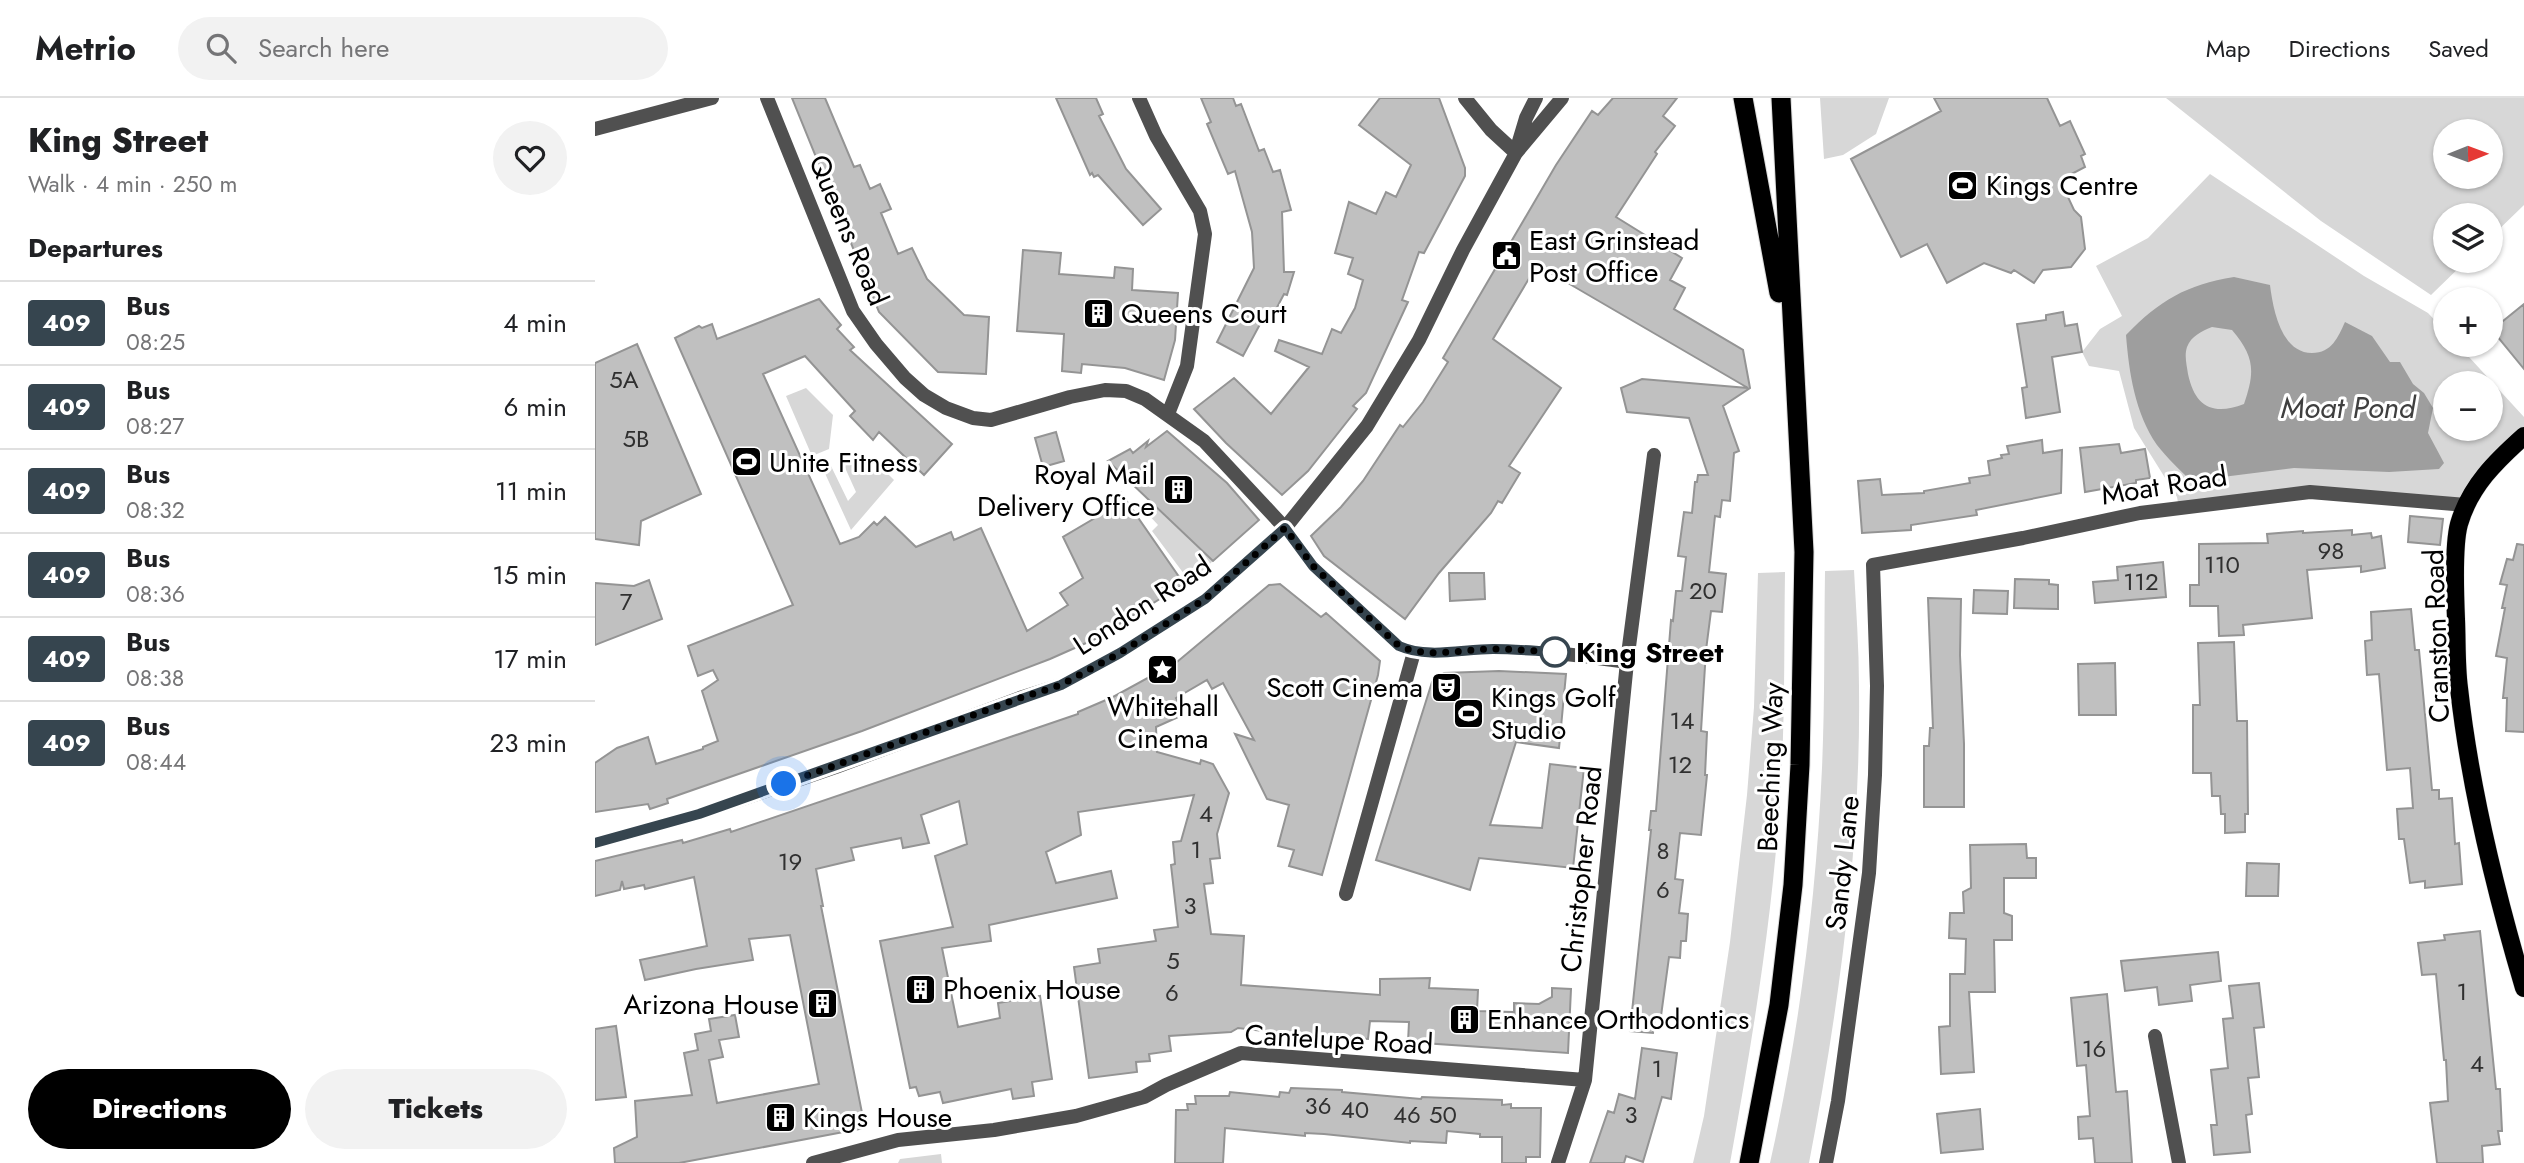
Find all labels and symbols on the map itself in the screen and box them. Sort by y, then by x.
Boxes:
north arrow [2433,119,2503,189]
street label: Queens Road [798,148,899,312]
place label: Kings Centre [1986,165,2138,206]
sports icon: Kings Centre [1946,168,1980,202]
place label: East Grinstead Post Office [1529,220,1699,293]
public building icon: East Grinstead Post Office [1489,239,1523,273]
place label: Queens Court [1121,293,1287,334]
building icon: Queens Court [1081,296,1115,330]
house number: 5A [609,362,639,397]
water label: Moat Pond [2281,386,2417,429]
house number: 5B [623,421,649,456]
place label: Unite Fitness [769,442,918,483]
sports icon: Unite Fitness [729,445,763,479]
place label: Royal Mail Delivery Office [977,454,1155,527]
street label: Moat Road [2098,455,2230,516]
building icon: Royal Mail Delivery Office [1161,473,1195,507]
house number: 98 [2318,533,2344,568]
street label: London Road [1065,545,1219,665]
house number: 110 [2204,547,2240,582]
street label: Cranston Road [2413,548,2460,724]
house number: 112 [2123,564,2159,599]
house number: 20 [1689,573,1717,608]
house number: 7 [620,584,633,619]
place label: King Street [1576,632,1723,673]
marker: King Street [1540,637,1570,667]
place icon: Whitehall Cinema [1146,652,1180,686]
place label: Scott Cinema [1266,667,1423,708]
theatre icon: Scott Cinema [1429,670,1463,704]
place label: Kings Golf Studio [1491,677,1617,750]
street label: Beeching Way [1747,681,1794,852]
place label: Whitehall Cinema [1107,686,1219,759]
sports icon: Kings Golf Studio [1451,696,1485,730]
house number: 14 [1670,703,1694,738]
house number: 12 [1668,747,1692,782]
street label: Christopher Road [1550,764,1613,974]
your location [766,766,801,801]
street label: Sandy Lane [1815,794,1870,933]
house number: 4 [1199,796,1213,831]
house number: 1 [1191,832,1201,867]
house number: 8 [1656,833,1670,868]
house number: 19 [778,844,802,879]
house number: 6 [1656,872,1670,907]
house number: 3 [1183,888,1197,923]
house number: 5 [1166,943,1180,978]
place label: Phoenix House [943,969,1121,1010]
building icon: Phoenix House [903,972,937,1006]
house number: 1 [2457,974,2467,1009]
house number: 6 [1165,975,1179,1010]
place label: Arizona House [624,984,799,1025]
building icon: Arizona House [805,987,839,1021]
place label: Enhance Orthodontics [1487,999,1749,1040]
building icon: Enhance Orthodontics [1447,1002,1481,1036]
street label: Cantelupe Road [1244,1014,1434,1065]
house number: 16 [2082,1031,2106,1066]
house number: 4 [2470,1046,2484,1081]
house number: 1 [1652,1051,1662,1086]
house number: 36 [1305,1088,1331,1123]
house number: 40 [1341,1092,1369,1127]
place label: Kings House [803,1097,952,1138]
house number: 46 [1393,1097,1421,1132]
house number: 50 [1429,1097,1457,1132]
house number: 3 [1624,1097,1638,1132]
building icon: Kings House [763,1100,797,1134]

